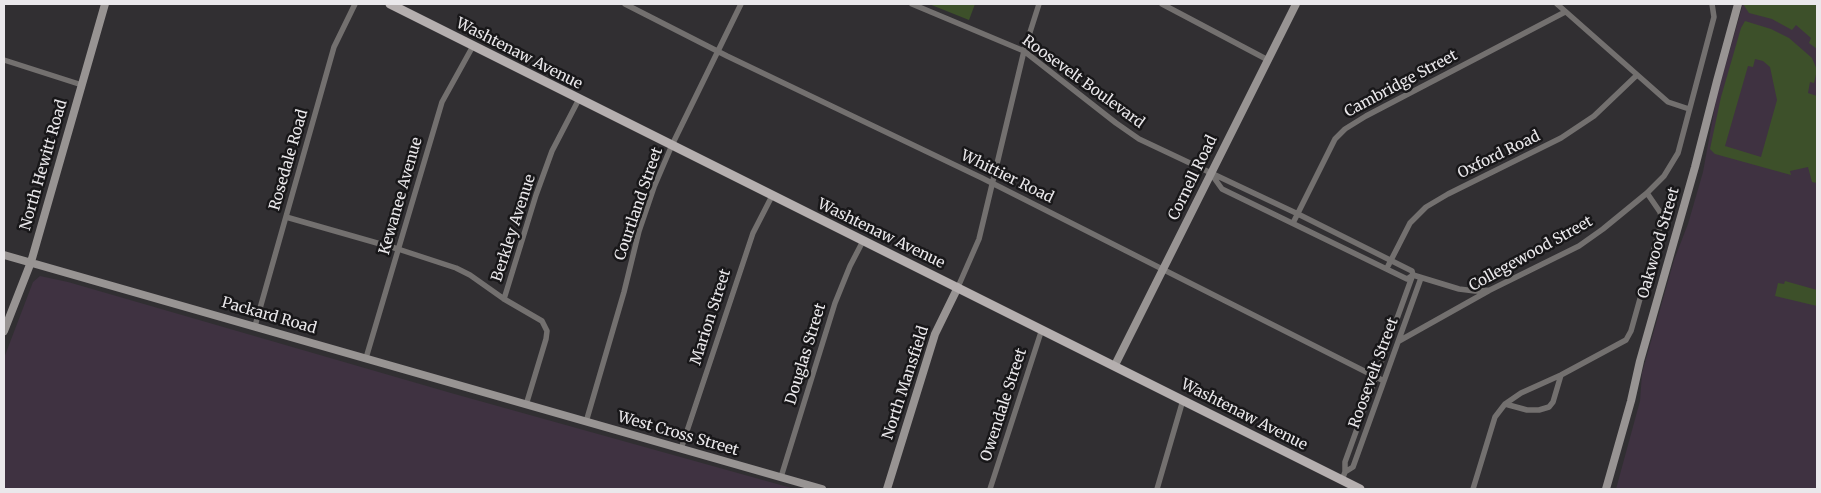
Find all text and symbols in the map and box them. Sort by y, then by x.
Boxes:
street label: Washtenaw Avenue [453,14,585,94]
street label: Roosevelt Boulevard [1018,32,1148,132]
street label: Cambridge Street [1341,47,1461,121]
street label: North Hewitt Road [17,98,71,232]
street label: Rosedale Road [266,107,312,213]
street label: Oxford Road [1455,127,1543,183]
street label: Cornell Road [1165,133,1221,223]
street label: Kewanee Avenue [376,135,426,257]
street label: Courtland Street [611,145,667,263]
street label: Whittier Road [958,147,1056,207]
street label: Berkley Avenue [488,172,540,284]
street label: Oakwood Street [1635,185,1683,301]
street label: Washtenaw Avenue [814,195,948,273]
street label: Collegewood Street [1466,213,1596,295]
street label: Marion Street [687,267,735,367]
street label: Packard Road [220,294,318,338]
street label: Douglas Street [782,301,830,407]
street label: Roosevelt Street [1346,315,1402,431]
street label: North Mansfield [879,324,933,442]
street label: Owendale Street [977,346,1031,464]
street label: Washtenaw Avenue [1178,375,1310,455]
street label: West Cross Street [615,408,741,460]

